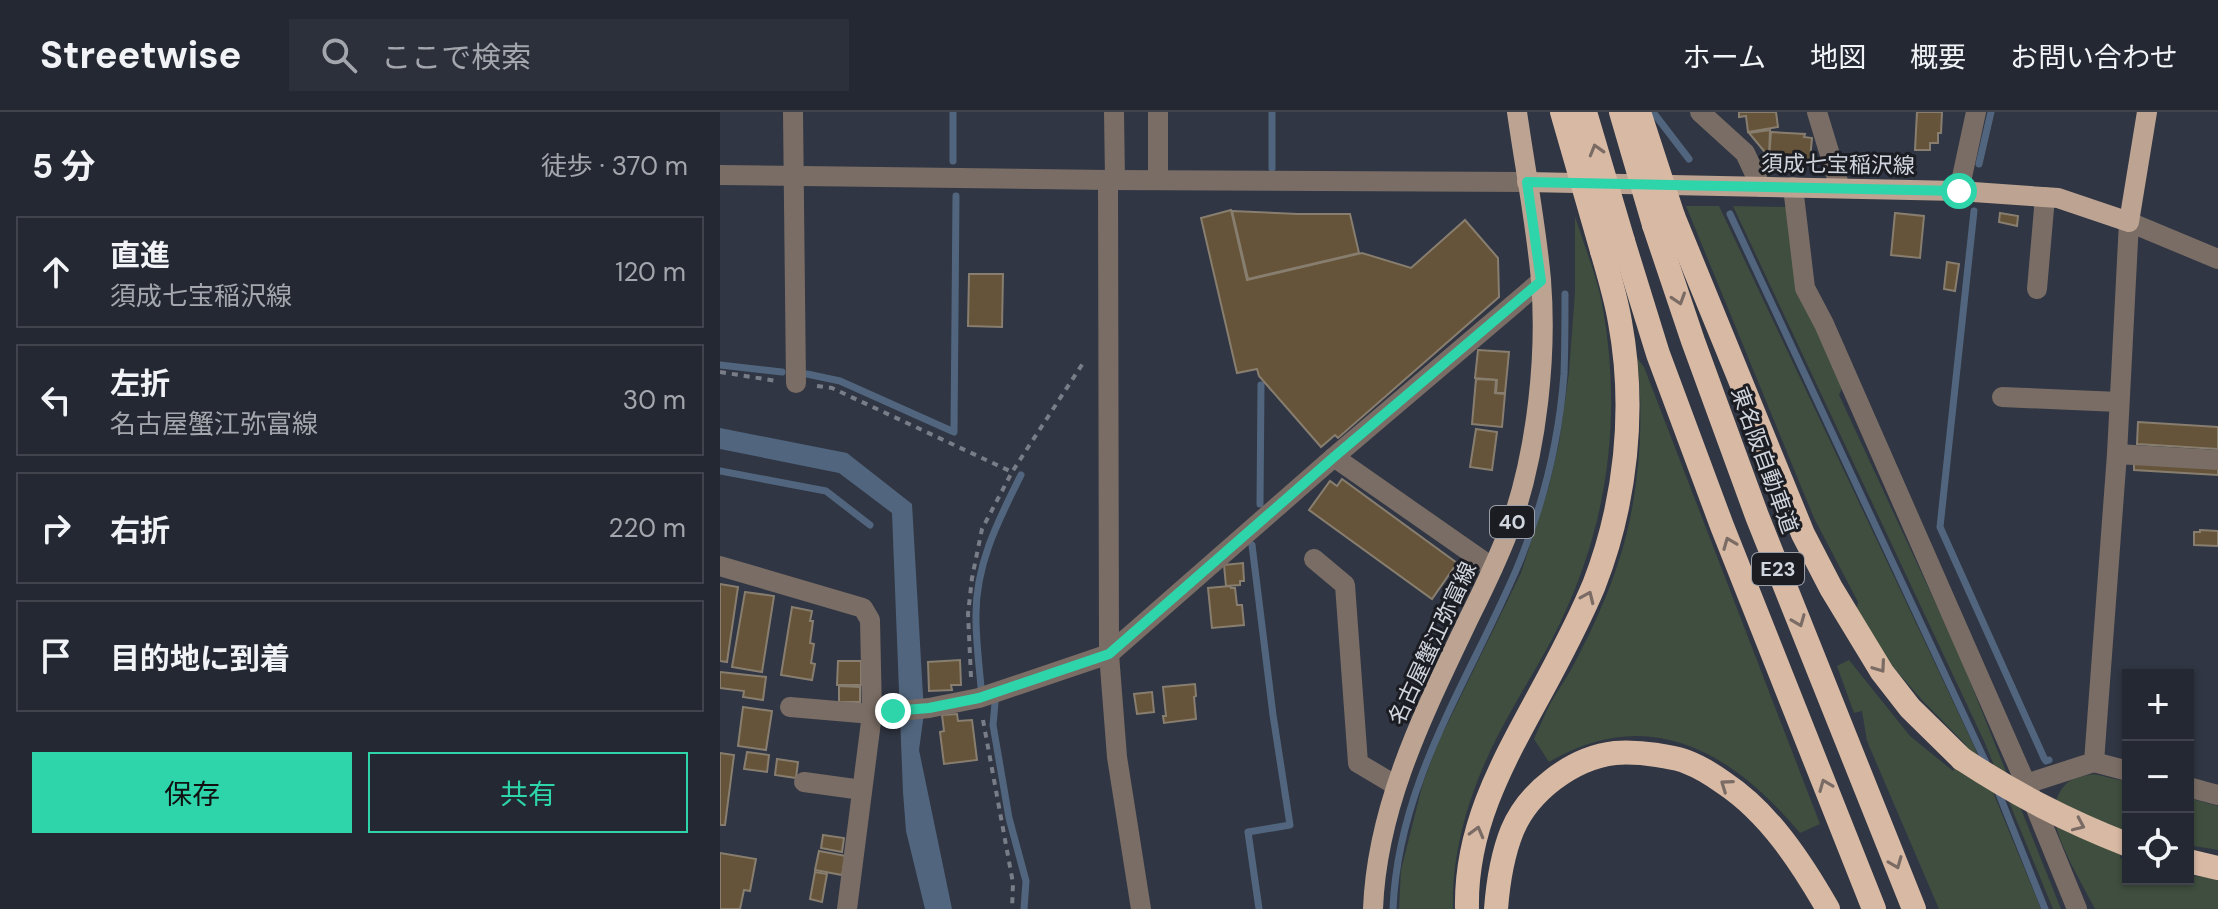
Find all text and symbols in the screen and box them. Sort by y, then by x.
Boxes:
search box [289,19,849,91]
text: Streetwise [40,30,241,80]
icon: search [317,33,361,77]
text: ここで検索 [381,38,531,77]
text: ホーム [1683,39,1766,76]
text: 地図 [1810,39,1866,76]
text: 概要 [1910,39,1966,76]
text: お問い合わせ [2010,39,2178,76]
one-way arrow [1589,143,1605,157]
text: 5 分 [32,144,95,189]
text: 徒歩 · 370 m [541,149,688,183]
street label: 須成七宝稲沢線 [1761,149,1915,180]
route start [1941,173,1977,209]
text: 直進 [110,236,170,275]
icon: ahead [34,250,78,294]
text: 120 m [615,255,686,289]
text: 須成七宝稲沢線 [110,279,292,313]
one-way arrow [1670,292,1686,305]
text: 左折 [110,364,170,403]
icon: left [34,378,78,422]
text: 30 m [623,383,686,417]
street label: 東名阪自動車道 [1725,383,1804,537]
text: 名古屋蟹江弥富線 [110,407,318,441]
icon: right [34,506,78,550]
road number: 40 [1490,506,1534,538]
text: 右折 [110,511,170,550]
text: 220 m [608,511,686,545]
one-way arrow [1722,537,1738,551]
road number: E23 [1752,553,1804,585]
street label: 名古屋蟹江弥富線 [1382,557,1483,729]
one-way arrow [1578,591,1594,606]
one-way arrow [1789,613,1806,627]
icon: arrive [34,634,78,678]
text: 目的地に到着 [110,639,290,678]
one-way arrow [1870,659,1885,673]
map controls [2122,669,2194,885]
button: + [2122,669,2194,741]
route end [875,693,911,729]
button: − [2122,741,2194,813]
button: 保存 [32,752,352,833]
button: 共有 [368,752,688,833]
one-way arrow [1818,779,1835,793]
one-way arrow [1721,780,1735,795]
button: locate [2122,813,2194,885]
one-way arrow [2071,815,2085,831]
one-way arrow [1468,825,1485,839]
one-way arrow [1886,855,1903,869]

